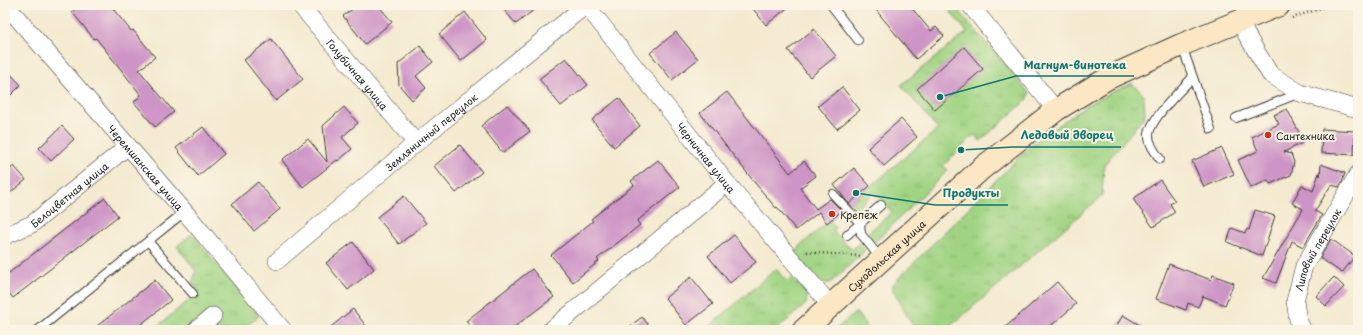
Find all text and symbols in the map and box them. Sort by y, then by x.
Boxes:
street label: Голубичная улица [324,35,393,113]
callout: Магнум-винотека [1016,53,1134,76]
text: Магнум-винотека [1024,56,1127,73]
street label: Земляничный переулок [381,89,480,174]
street label: Черничная улица [674,118,740,196]
street label: Черемшанская улица [105,121,188,214]
callout: Ледовый дворец [1013,124,1121,147]
text: Ледовый дворец [1021,126,1114,143]
place label: Сантехника [1276,128,1335,143]
marker: Сантехника [1263,130,1273,140]
street label: Белоцветная улица [27,157,112,230]
callout: Продукты [935,182,1008,205]
text: Продукты [943,184,1000,201]
street label: Липовый переулок [1290,205,1344,292]
place label: Крепёж [840,207,878,222]
marker: Крепёж [827,209,837,219]
street label: Суходольская улица [844,215,929,295]

